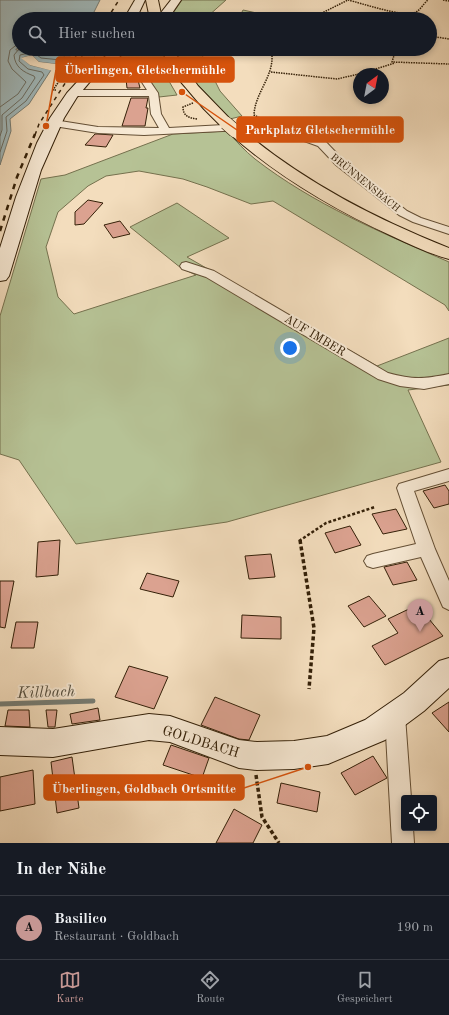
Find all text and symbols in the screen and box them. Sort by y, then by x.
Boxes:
search box [12,12,437,56]
icon: search [26,23,48,45]
text: Hier suchen [58,27,135,42]
callout: Überlingen, Gletschermühle [56,57,234,82]
text: Überlingen, Gletschermühle [64,62,226,77]
north arrow [353,68,389,104]
callout: Parkplatz Gletschermühle [237,117,403,142]
text: Parkplatz Gletschermühle [245,124,395,137]
street label: BRÜNNENSBACH [329,150,403,214]
street label: AUF IMBER [282,313,347,359]
your location [280,338,300,358]
pin: A [407,599,433,632]
water label: Killbach [16,684,75,702]
street label: GOLDBACH [161,724,241,760]
callout: Überlingen, Goldbach Ortsmitte [44,775,244,800]
text: Überlingen, Goldbach Ortsmitte [52,781,236,796]
map controls [401,795,437,831]
button: locate [401,795,437,831]
text: In der Nähe [16,861,106,878]
text: Basilico [54,912,107,927]
text: A [24,921,34,934]
text: 190 m [396,921,433,934]
text: Restaurant · Goldbach [54,930,179,943]
tab: Karte [56,969,84,1007]
tab: Route [196,969,224,1007]
tab: Gespeichert [337,969,393,1007]

